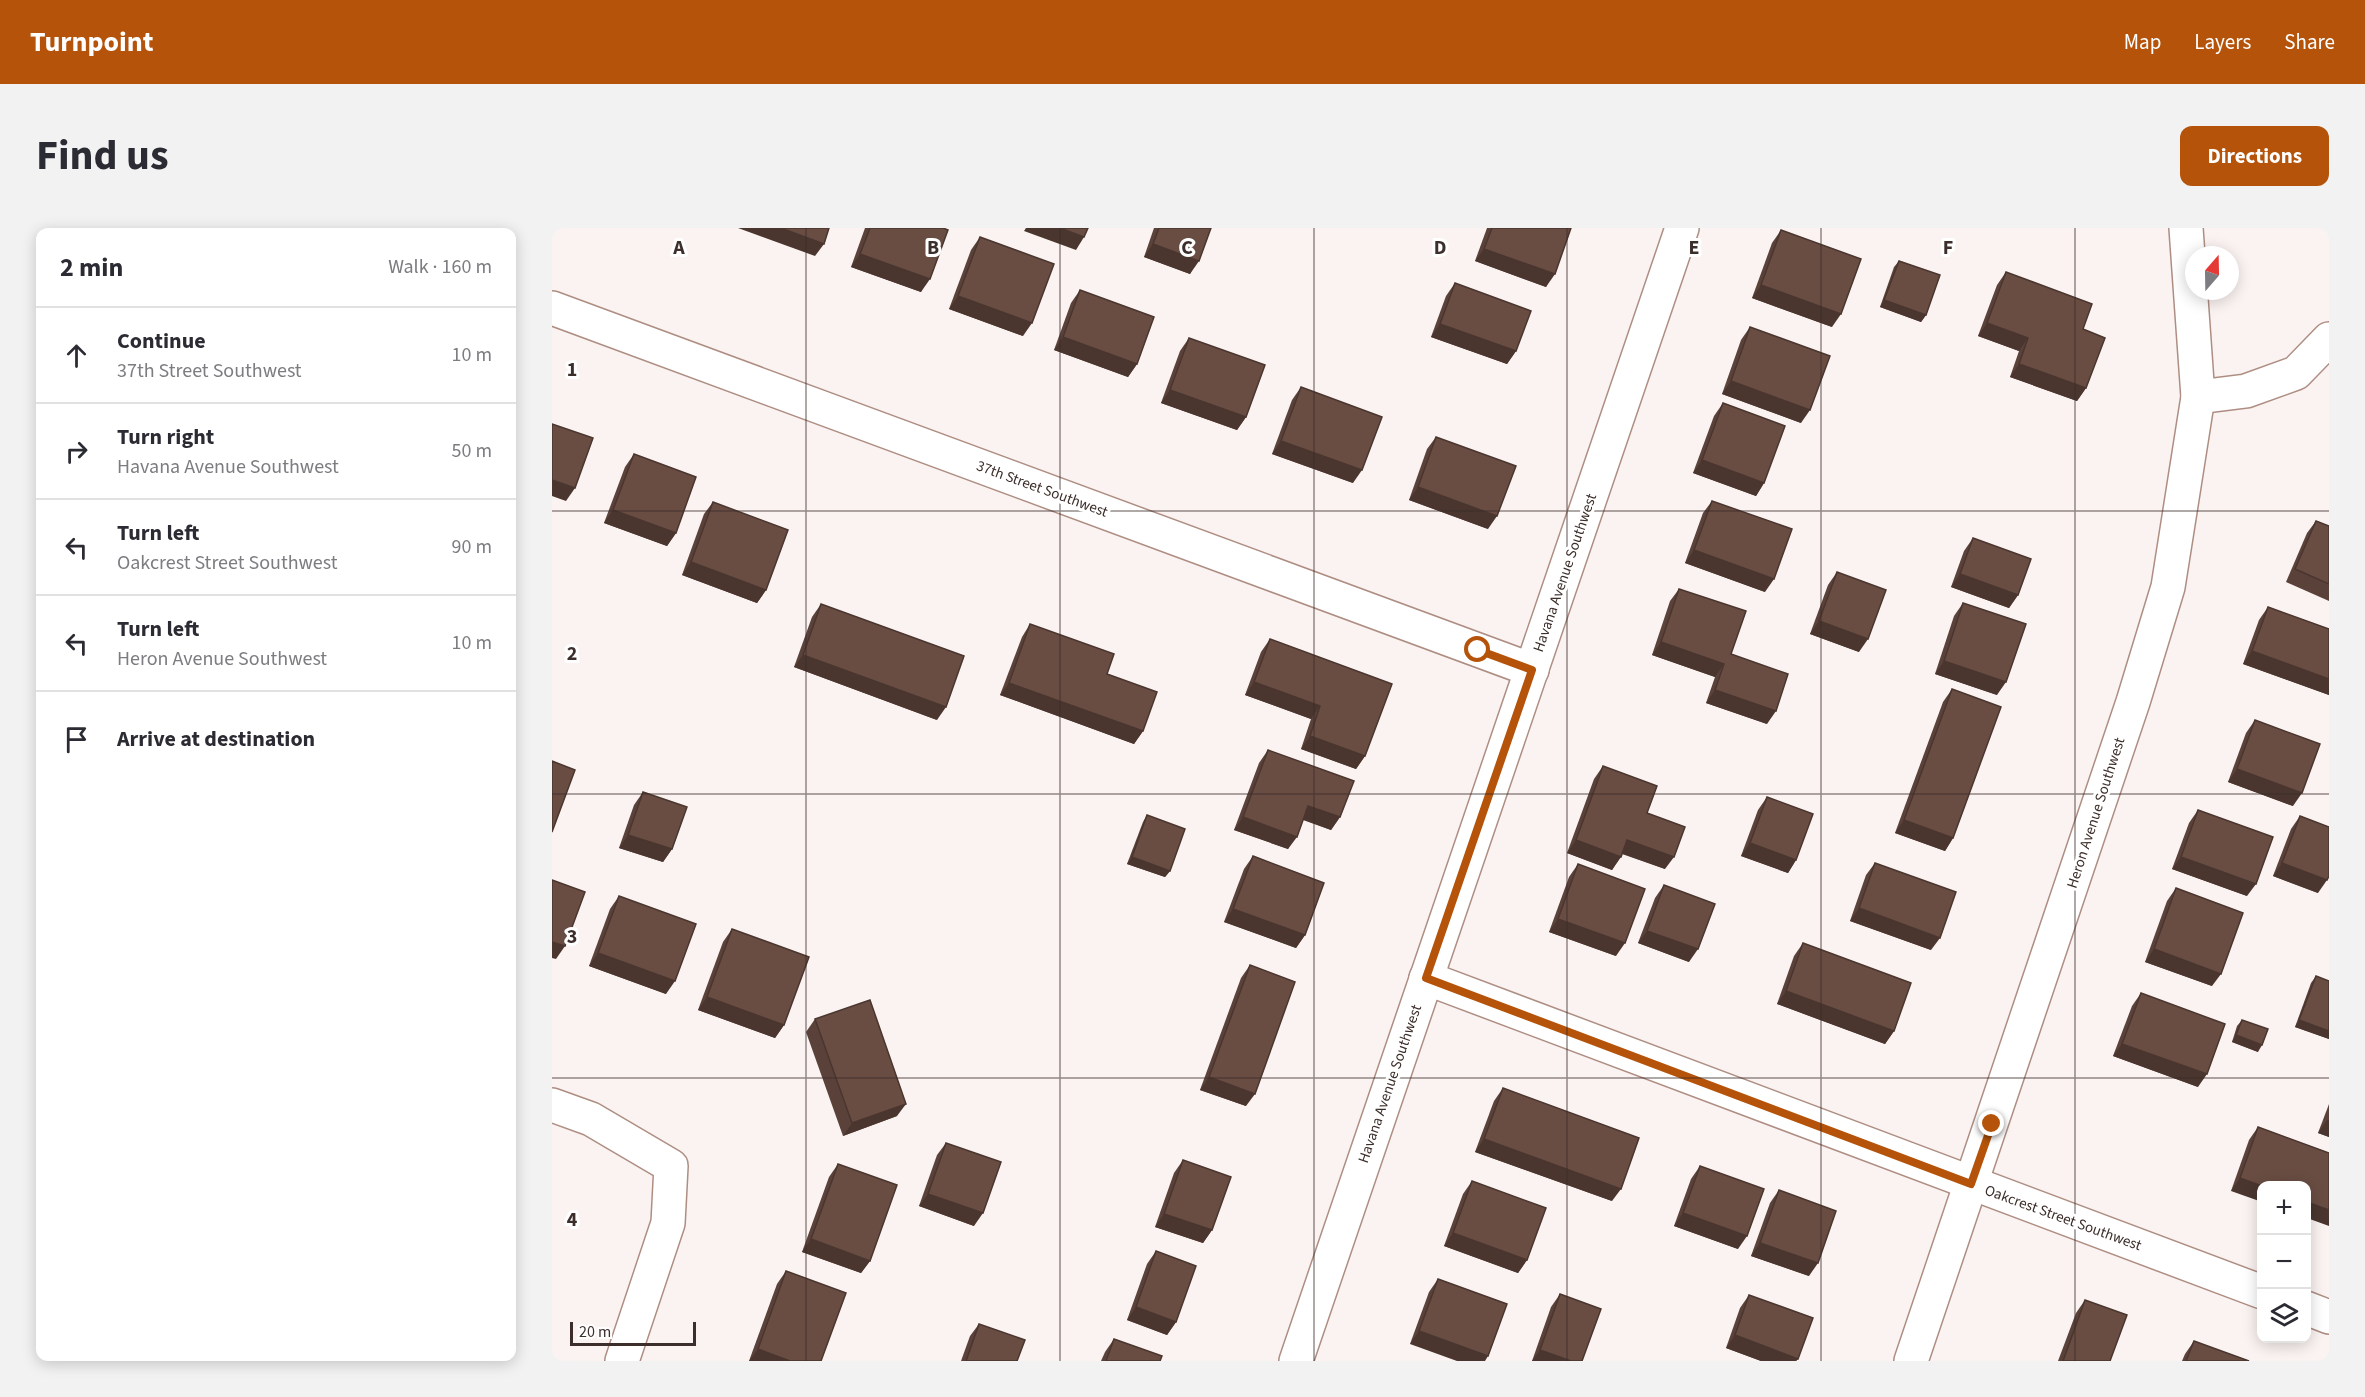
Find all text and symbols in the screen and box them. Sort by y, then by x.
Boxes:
text: Turnpoint [30,22,154,62]
text: Map [2124,27,2161,57]
text: Layers [2194,27,2251,57]
text: Share [2284,27,2335,57]
text: Find us [36,126,169,186]
button: Directions [2180,126,2329,186]
text: A [672,234,685,262]
text: B [927,234,939,262]
text: C [1181,234,1193,262]
text: D [1434,234,1446,262]
text: E [1689,234,1699,262]
text: F [1943,234,1953,262]
north arrow [2185,246,2239,300]
text: 2 min [60,249,123,286]
text: Walk · 160 m [388,253,492,281]
text: Continue [117,325,206,357]
icon: ahead [60,339,93,372]
text: 10 m [452,341,492,369]
text: 1 [567,356,577,384]
text: 37th Street Southwest [117,357,302,385]
text: Turn right [117,421,214,453]
icon: right [60,435,93,468]
text: 50 m [452,437,492,465]
text: Havana Avenue Southwest [117,453,339,481]
street label: 37th Street Southwest [973,455,1111,523]
street label: Havana Avenue Southwest [1528,491,1602,655]
text: Turn left [117,517,199,549]
icon: left [60,531,93,564]
text: 90 m [452,533,492,561]
text: Oakcrest Street Southwest [117,549,338,577]
text: Turn left [117,613,199,645]
icon: left [60,627,93,660]
text: 10 m [452,629,492,657]
route start [1464,636,1490,662]
text: 2 [567,640,577,668]
text: Heron Avenue Southwest [117,645,327,673]
icon: arrive [60,723,93,756]
text: Arrive at destination [117,723,315,755]
street label: Heron Avenue Southwest [2062,735,2130,891]
text: 3 [567,923,577,951]
street label: Havana Avenue Southwest [1353,1002,1427,1166]
route end [1978,1110,2004,1136]
street label: Oakcrest Street Southwest [1982,1180,2144,1256]
map controls [2257,1181,2311,1343]
button: + [2257,1181,2311,1235]
text: 4 [567,1206,578,1234]
button: − [2257,1235,2311,1289]
button: layers [2257,1289,2311,1343]
scale bar [570,1319,696,1346]
text: 20 m [579,1321,611,1343]

